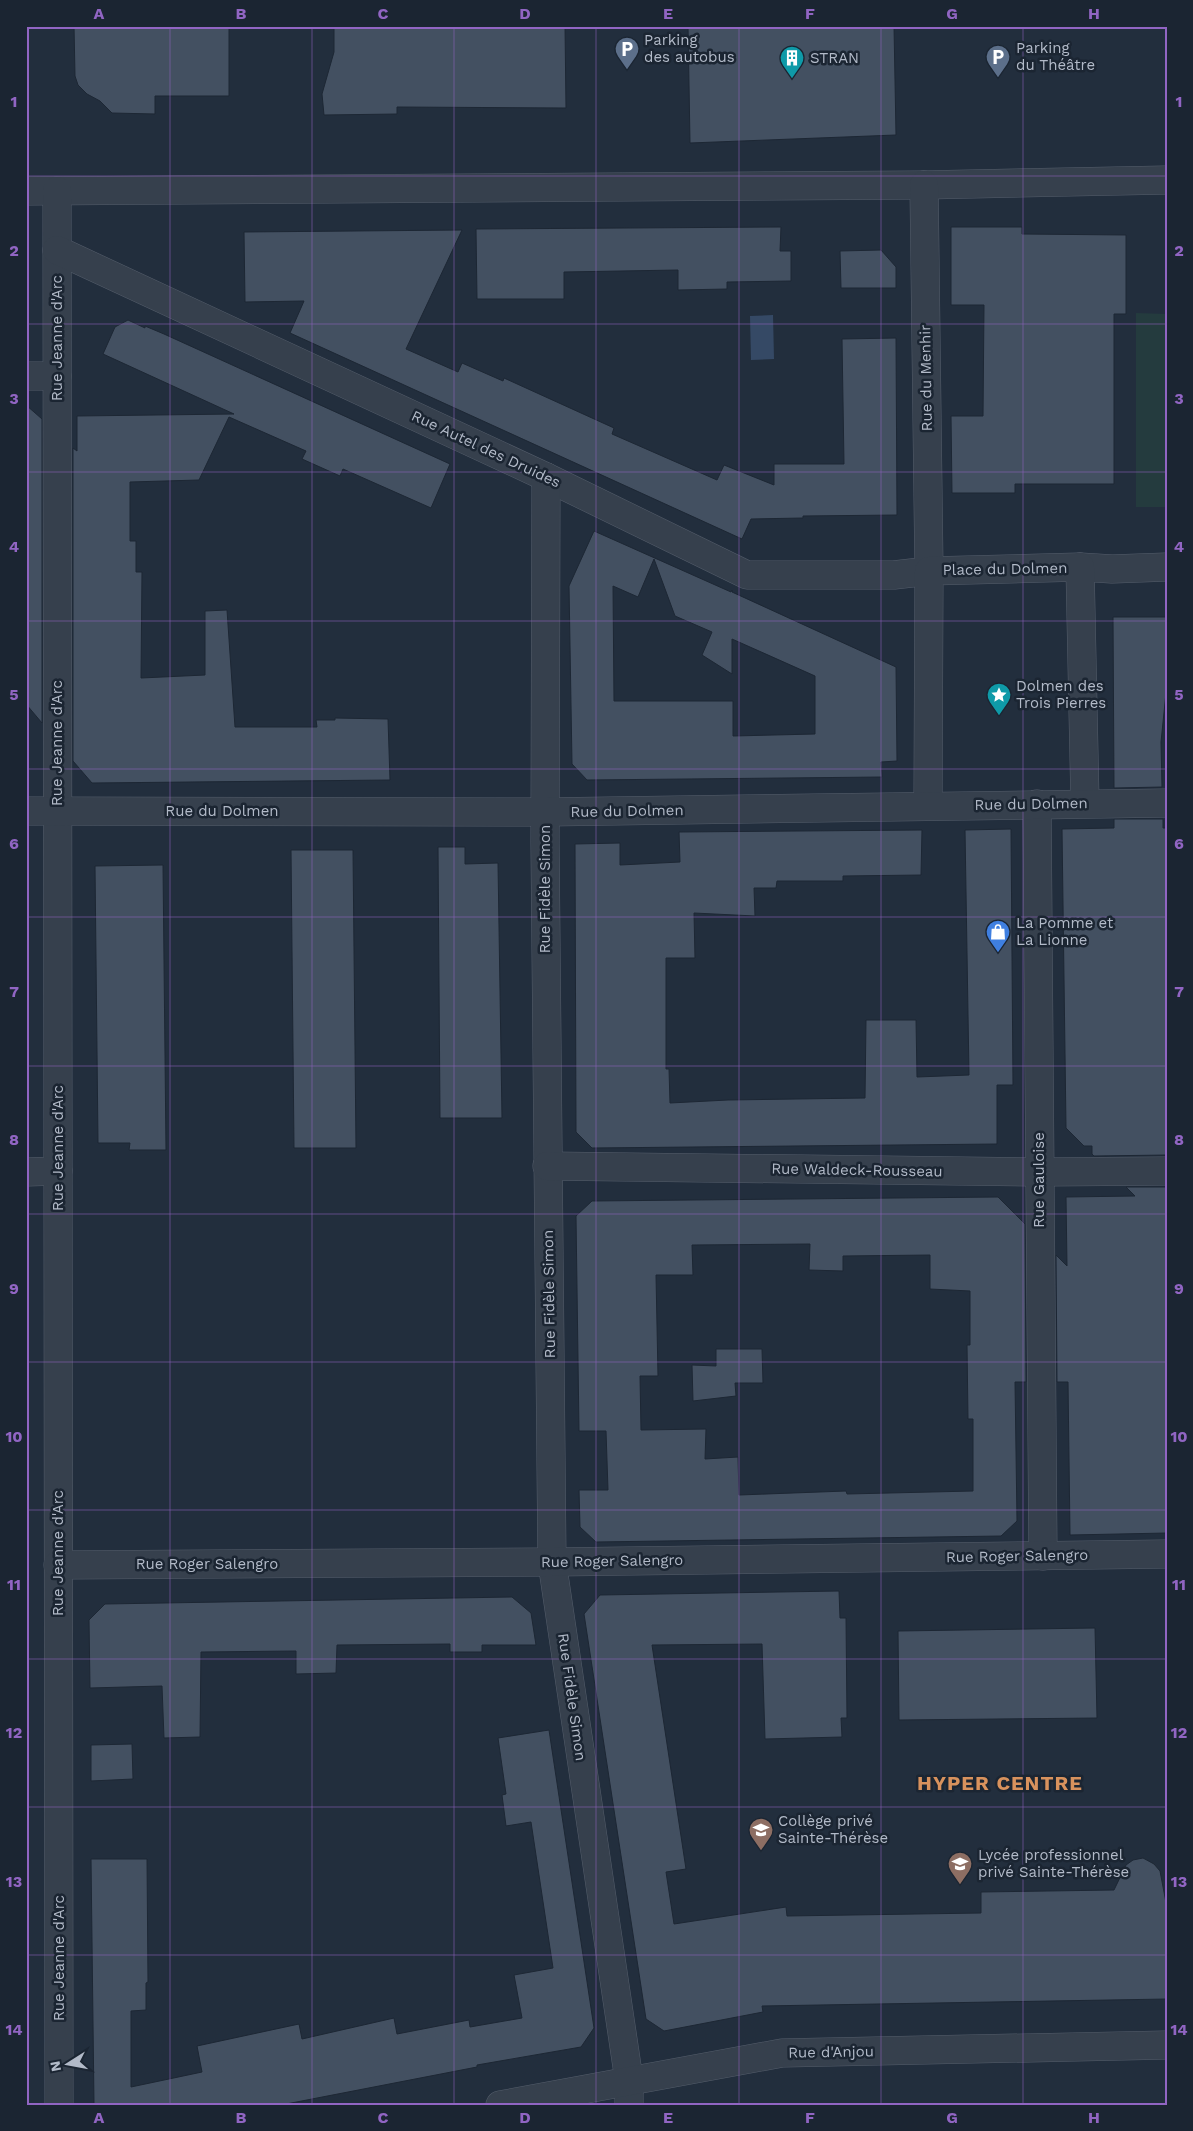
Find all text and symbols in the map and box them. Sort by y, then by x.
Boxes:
text: A [94,4,105,23]
text: B [236,4,247,23]
text: C [378,4,389,23]
text: D [519,4,531,23]
text: E [663,4,673,23]
text: F [805,4,815,23]
text: G [946,4,958,23]
text: H [1088,4,1100,23]
place label: Parking des autobus [644,31,735,66]
parking icon: Parking des autobus [614,36,640,70]
place label: Parking du Théâtre [1016,39,1095,74]
parking icon: Parking du Théâtre [985,44,1011,78]
building icon: STRAN [779,45,805,79]
place label: STRAN [810,49,859,67]
text: 1 [11,92,17,111]
text: 1 [1176,92,1182,111]
text: 2 [9,241,19,260]
text: 2 [1174,241,1184,260]
street label: Rue Jeanne d'Arc [48,275,66,401]
street label: Rue du Menhir [916,325,936,431]
text: 3 [9,389,19,408]
text: 3 [1174,389,1184,408]
street label: Rue Autel des Druides [409,406,564,492]
text: 4 [9,537,19,556]
text: 4 [1174,537,1184,556]
street label: Place du Dolmen [942,559,1068,579]
place label: Dolmen des Trois Pierres [1016,677,1106,712]
street label: Rue Jeanne d'Arc [48,680,66,806]
place icon: Dolmen des Trois Pierres [986,682,1012,716]
text: 5 [9,685,19,704]
text: 5 [1174,685,1184,704]
street label: Rue du Dolmen [974,794,1088,814]
street label: Rue du Dolmen [570,801,684,821]
street label: Rue du Dolmen [165,802,279,820]
street label: Rue Fidèle Simon [536,825,554,953]
text: 6 [9,834,19,853]
text: 6 [1174,834,1184,853]
place label: La Pomme et La Lionne [1016,914,1114,949]
shop icon: La Pomme et La Lionne [985,919,1011,953]
text: 7 [9,982,19,1001]
text: 7 [1174,982,1184,1001]
street label: Rue Jeanne d'Arc [49,1085,67,1211]
text: 8 [9,1130,19,1149]
text: 8 [1174,1130,1184,1149]
street label: Rue Gauloise [1030,1132,1048,1228]
street label: Rue Waldeck-Rousseau [771,1160,943,1180]
street label: Rue Fidèle Simon [539,1230,559,1358]
text: 9 [9,1279,19,1298]
text: 9 [1174,1279,1184,1298]
text: 10 [5,1427,23,1446]
text: 10 [1170,1427,1188,1446]
street label: Rue Jeanne d'Arc [49,1490,67,1616]
street label: Rue Roger Salengro [946,1546,1088,1566]
street label: Rue Roger Salengro [541,1551,683,1571]
street label: Rue Roger Salengro [136,1555,278,1573]
text: 11 [7,1575,21,1594]
text: 11 [1172,1575,1186,1594]
street label: Rue Fidèle Simon [554,1632,590,1762]
text: 12 [6,1723,22,1742]
text: 12 [1171,1723,1187,1742]
district label: HYPER CENTRE [917,1771,1083,1795]
place label: Collège privé Sainte-Thérèse [778,1812,888,1847]
school or university icon: Collège privé Sainte-Thérèse [748,1817,774,1851]
place label: Lycée professionnel privé Sainte-Thérèse [978,1846,1129,1881]
school or university icon: Lycée professionnel privé Sainte-Thérèse [947,1851,973,1885]
text: 13 [6,1872,22,1891]
text: 13 [1171,1872,1187,1891]
street label: Rue Jeanne d'Arc [50,1895,68,2021]
text: 14 [5,2020,23,2039]
text: 14 [1170,2020,1188,2039]
north arrow [42,2038,92,2088]
street label: Rue d'Anjou [788,2042,874,2062]
text: N [46,2060,64,2073]
text: A [94,2108,105,2127]
text: B [236,2108,247,2127]
text: C [378,2108,389,2127]
text: D [519,2108,531,2127]
text: E [663,2108,673,2127]
text: F [805,2108,815,2127]
text: G [946,2108,958,2127]
text: H [1088,2108,1100,2127]

